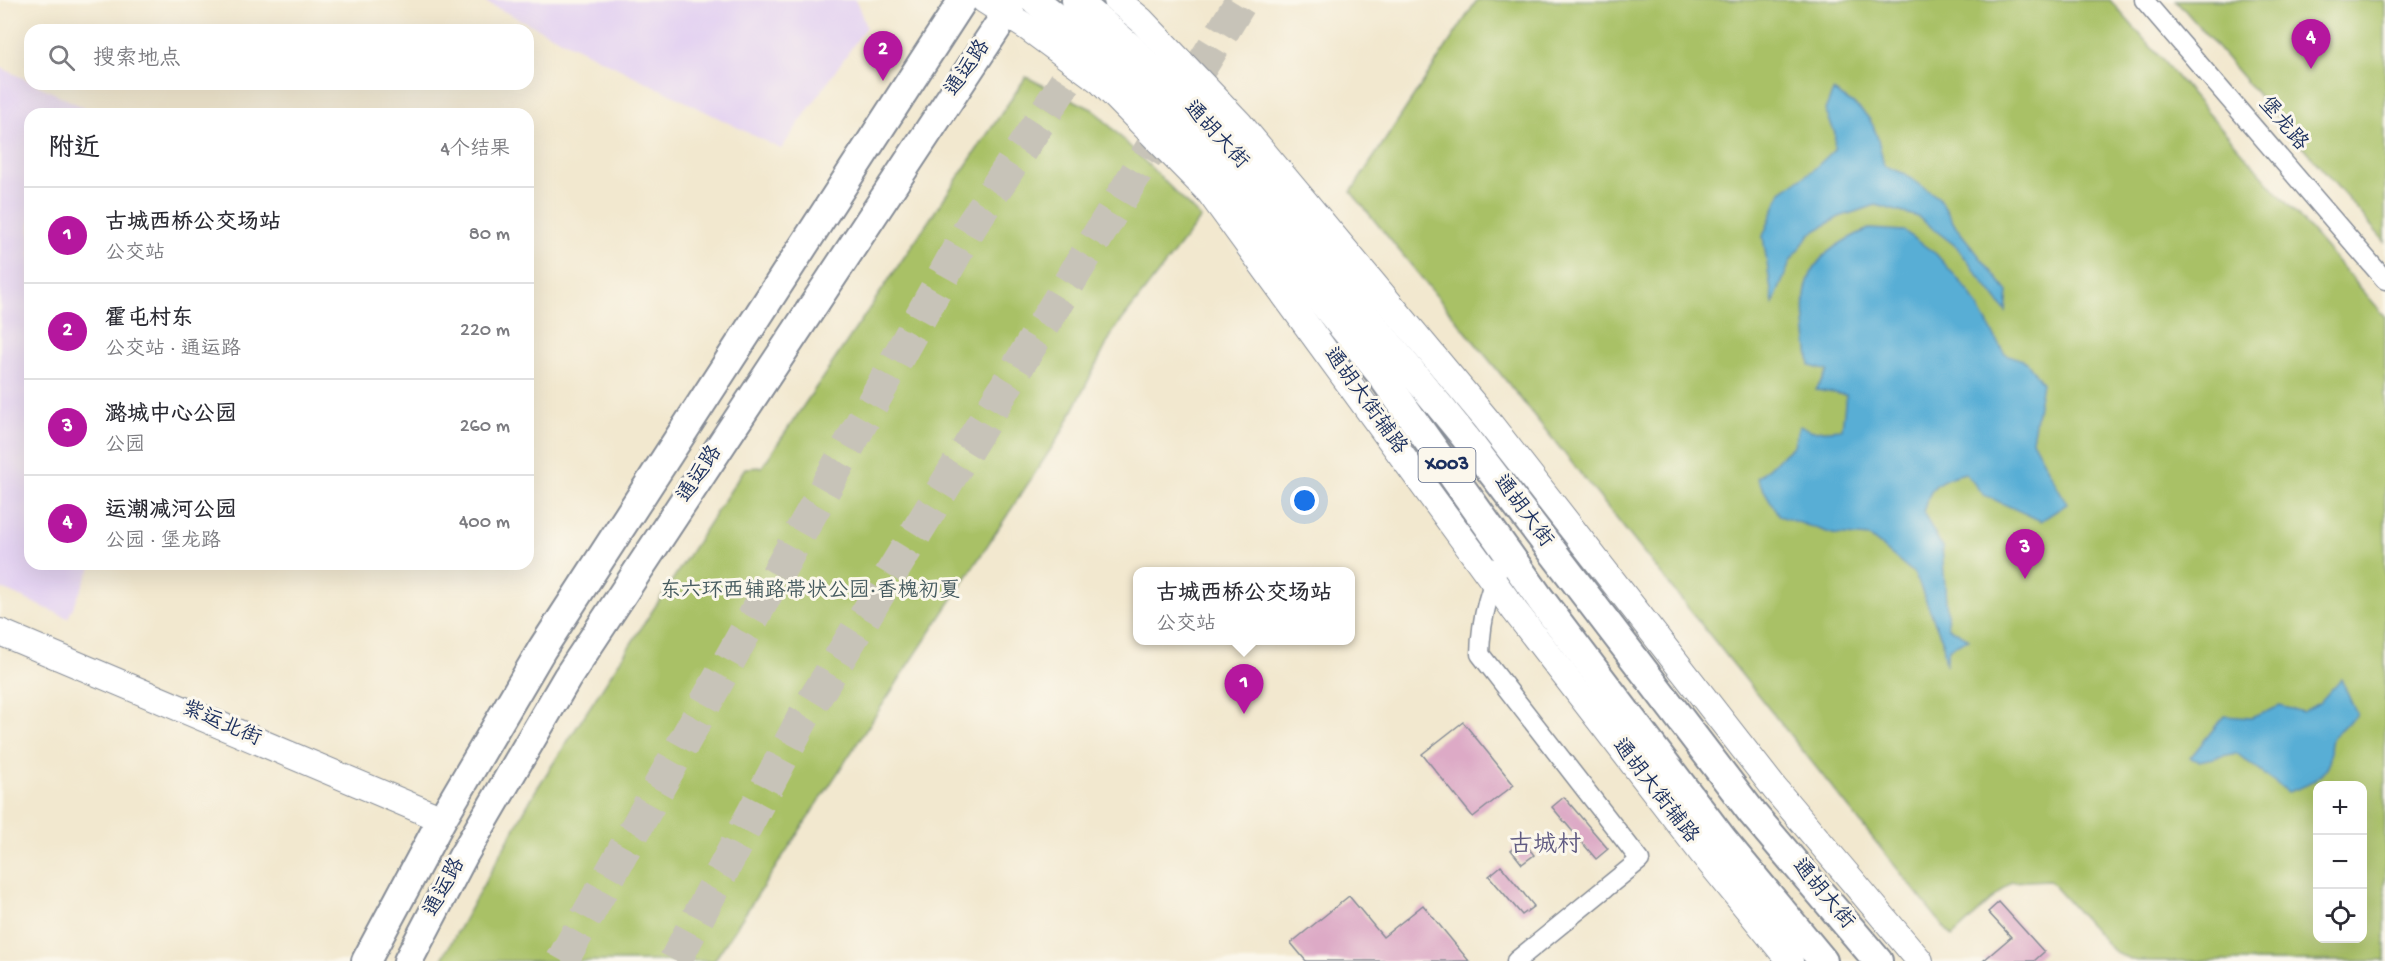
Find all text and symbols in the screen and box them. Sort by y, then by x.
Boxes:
pin: 4 [2292,20,2330,69]
search box [24,24,534,90]
pin: 2 [864,32,902,81]
street label: 通运路 [939,35,997,102]
icon: search [45,41,78,74]
text: 搜索地点 [93,47,181,73]
street label: 堡龙路 [2252,92,2314,157]
street label: 通胡大街 [1177,96,1254,175]
text: 附近 [48,135,100,166]
text: 4个结果 [441,139,510,162]
text: 古城西桥公交场站 [105,211,281,237]
text: 1 [63,224,72,247]
text: 80 m [469,224,510,247]
text: 公交站 [105,243,165,266]
text: 霍屯村东 [105,307,193,333]
text: 2 [63,320,72,343]
text: 220 m [460,320,510,343]
text: 公交站 · 通运路 [105,339,241,362]
street label: 通胡大街辅路 [1317,343,1413,460]
text: 潞城中心公园 [105,403,237,429]
text: 3 [62,416,73,439]
text: 260 m [460,416,510,439]
text: 公园 [105,435,145,458]
street label: 通运路 [672,441,729,508]
road number: X003 [1418,448,1476,482]
street label: 通胡大街 [1487,470,1558,553]
your location [1290,486,1319,515]
text: 运潮减河公园 [105,499,237,525]
text: 4 [63,512,72,535]
text: 400 m [459,512,510,535]
pin: 3 [2006,530,2044,579]
text: 公园 · 堡龙路 [105,531,221,554]
popup [1133,567,1355,645]
park label: 东六环西辅路带状公园·香槐初夏 [660,578,960,605]
text: 古城西桥公交场站 [1156,582,1332,608]
text: 公交站 [1156,614,1216,637]
pin: 1 [1224,664,1264,714]
street label: 紫运北街 [177,696,265,753]
street label: 通胡大街辅路 [1605,733,1704,849]
map controls [2313,781,2367,943]
button: + [2313,781,2367,835]
district label: 古城村 [1509,831,1581,861]
button: − [2313,835,2367,889]
street label: 通运路 [418,853,472,922]
street label: 通胡大街 [1785,854,1859,935]
button: locate [2313,889,2367,943]

